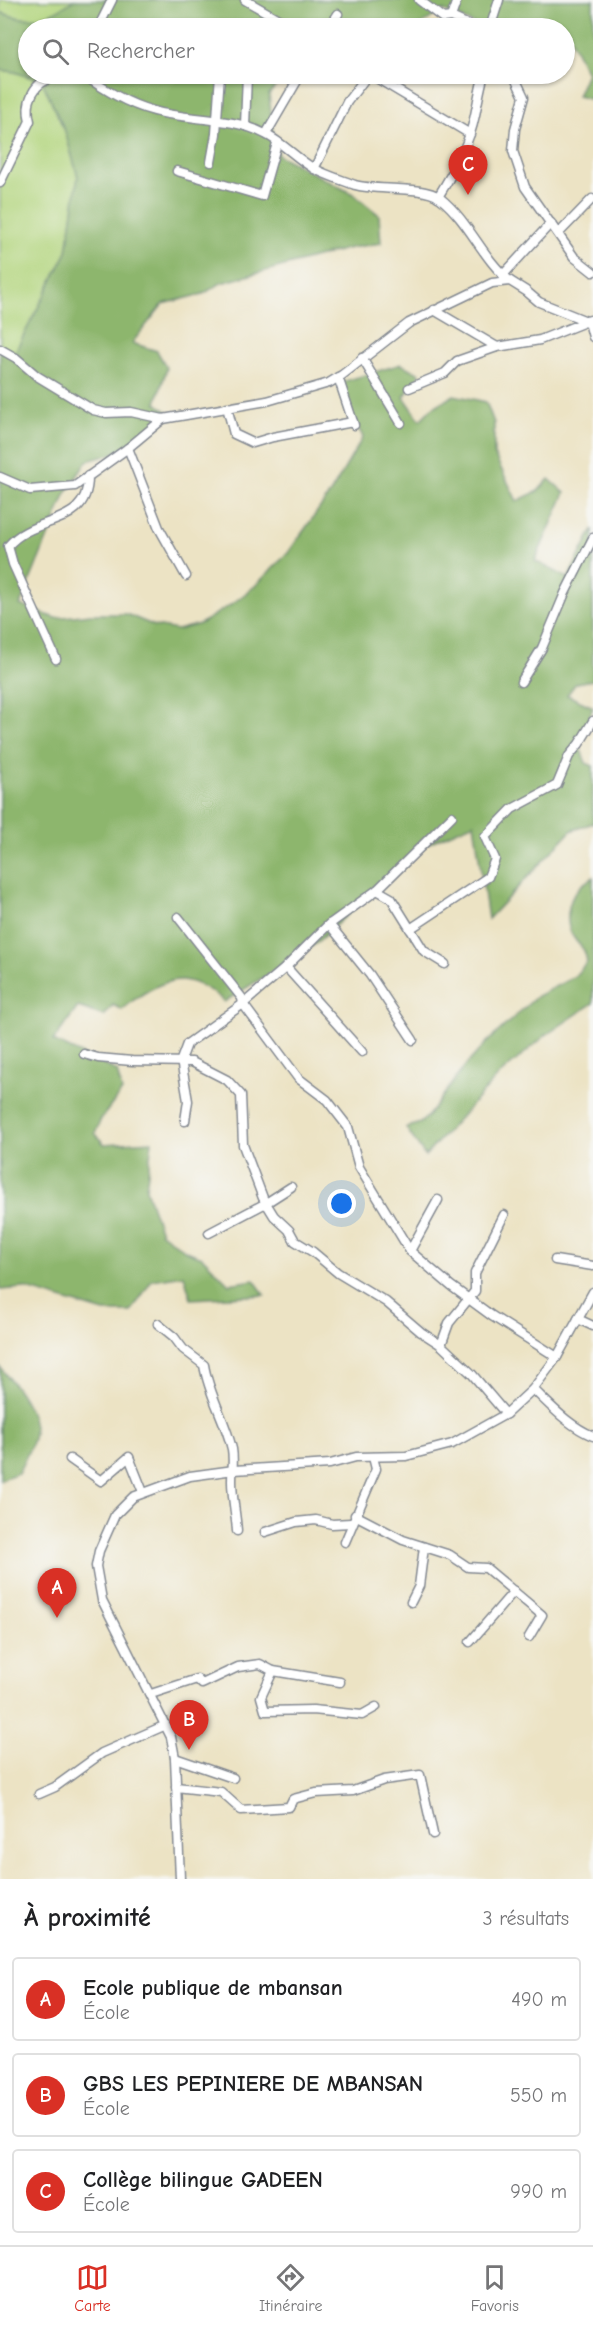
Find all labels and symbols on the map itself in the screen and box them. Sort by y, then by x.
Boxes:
pin: C [448,146,488,195]
your location [327,1189,356,1218]
pin: A [38,1568,76,1618]
pin: B [170,1700,208,1750]

